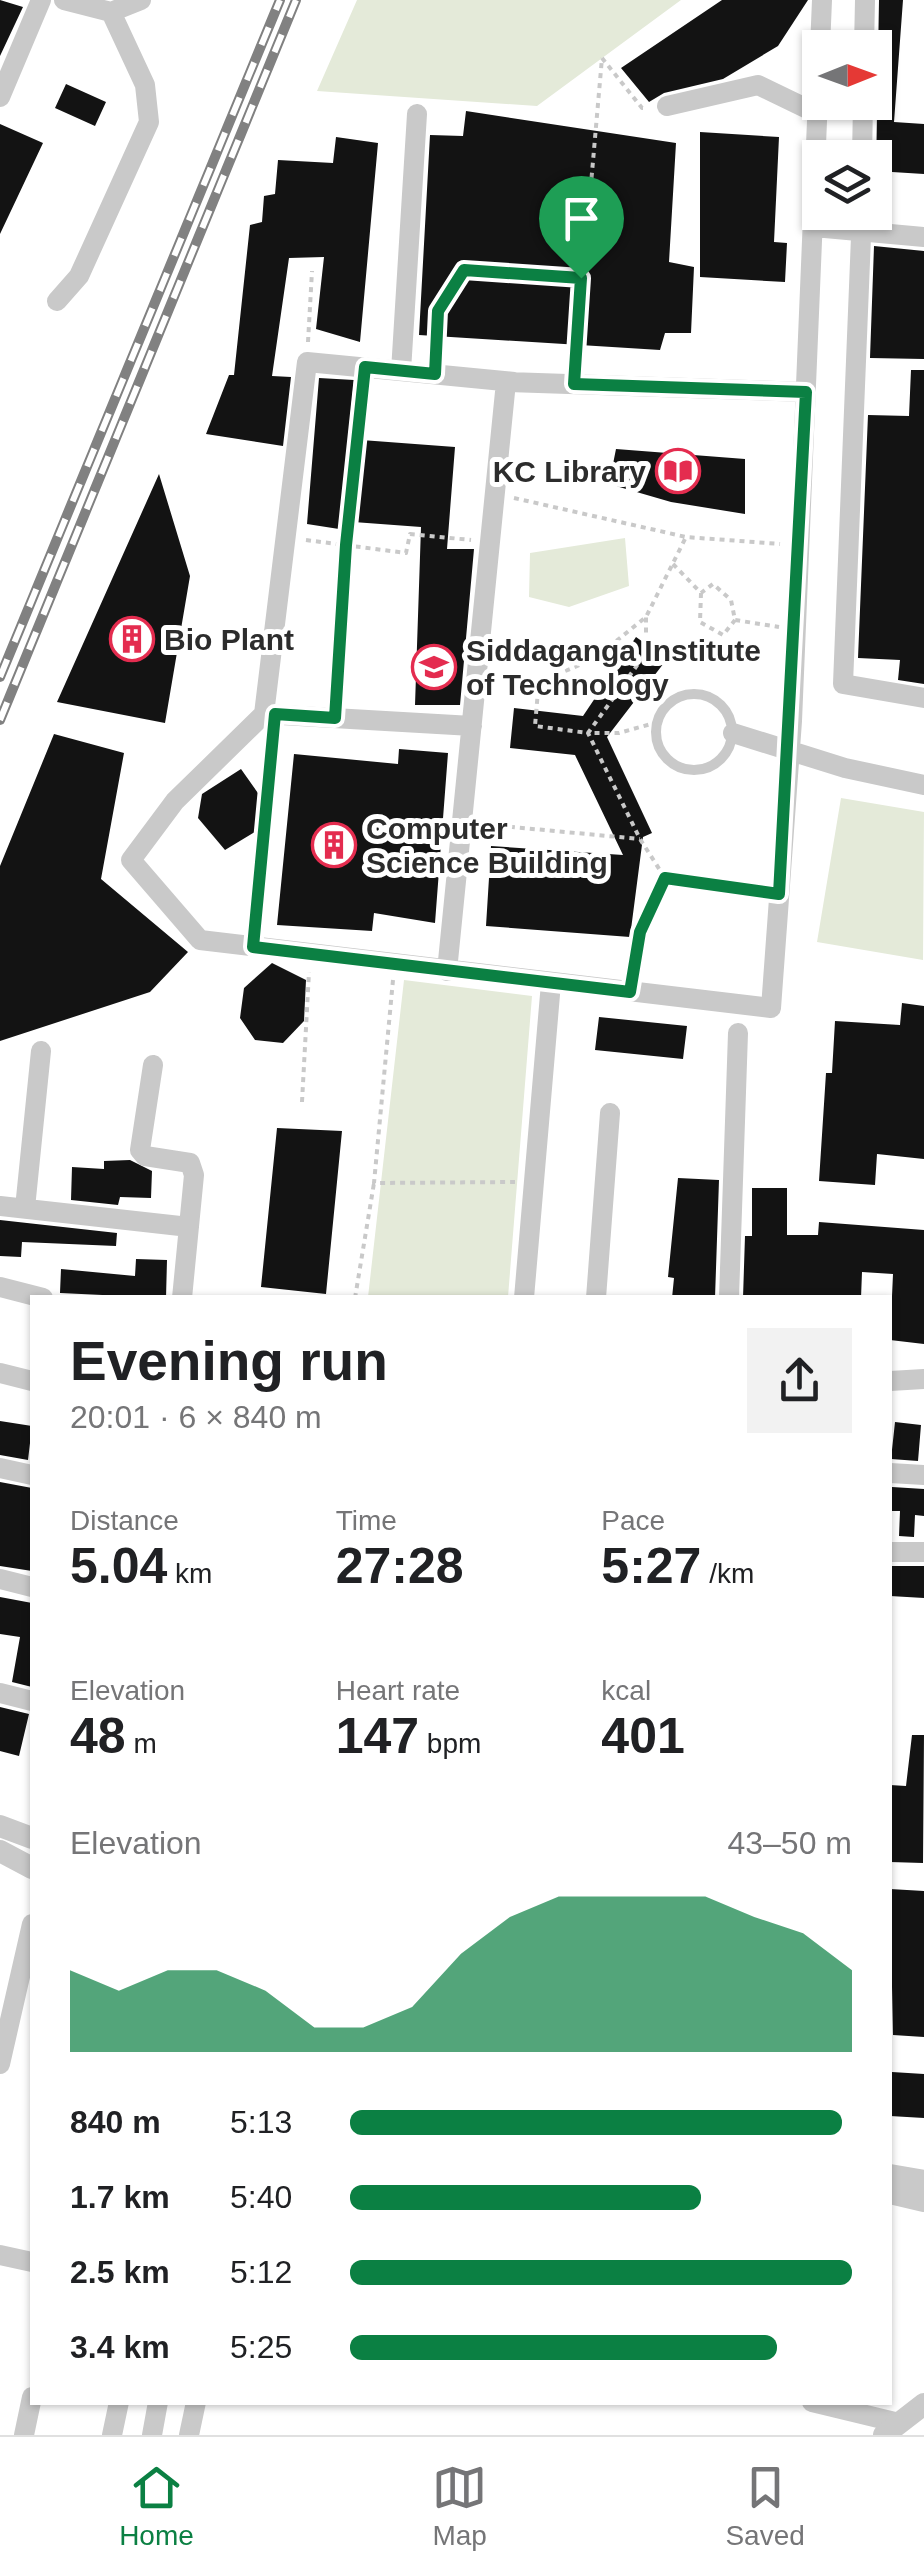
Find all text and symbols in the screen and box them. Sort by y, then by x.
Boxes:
north arrow [802,30,892,120]
map controls [802,30,892,230]
button: layers [802,140,892,230]
pin [539,176,624,279]
icon: arrive [554,191,609,246]
library icon: KC Library [655,448,701,494]
place label: KC Library [493,455,646,488]
building icon: Bio Plant [109,616,155,662]
place label: Bio Plant [164,623,294,656]
place label: Siddaganga Institute of Technology [466,634,761,701]
school or university icon: Siddaganga Institute of Technology [411,644,457,690]
place label: Computer Science Building [366,812,608,879]
building icon: Computer Science Building [311,822,357,868]
button: share [747,1328,852,1433]
text: Evening run [70,1330,388,1392]
text: 20:01 · 6 × 840 m [70,1399,322,1435]
text: Distance [70,1505,179,1536]
text: Time [336,1505,397,1536]
text: Pace [601,1505,665,1536]
text: 5.04 [70,1538,167,1594]
text: 27:28 [336,1538,464,1594]
text: 5:27 [601,1538,701,1594]
text: km [167,1558,212,1589]
text: /km [701,1558,754,1589]
text: Elevation [70,1675,185,1706]
text: Heart rate [336,1675,460,1706]
text: kcal [601,1675,651,1706]
text: 48 [70,1708,126,1764]
text: 147 [336,1708,419,1764]
text: 401 [601,1708,685,1764]
text: m [126,1728,157,1759]
text: bpm [419,1728,481,1759]
text: Elevation [70,1825,202,1861]
text: 43–50 m [727,1825,852,1861]
text: 840 m [70,2104,161,2140]
text: 5:13 [230,2104,292,2140]
text: 1.7 km [70,2179,170,2215]
text: 5:40 [230,2179,292,2215]
text: 2.5 km [70,2254,170,2290]
text: 5:12 [230,2254,292,2290]
text: 3.4 km [70,2329,170,2365]
text: 5:25 [230,2329,292,2365]
tab: Home [119,2460,194,2552]
tab: Map [432,2460,487,2552]
tab: Saved [725,2460,805,2552]

